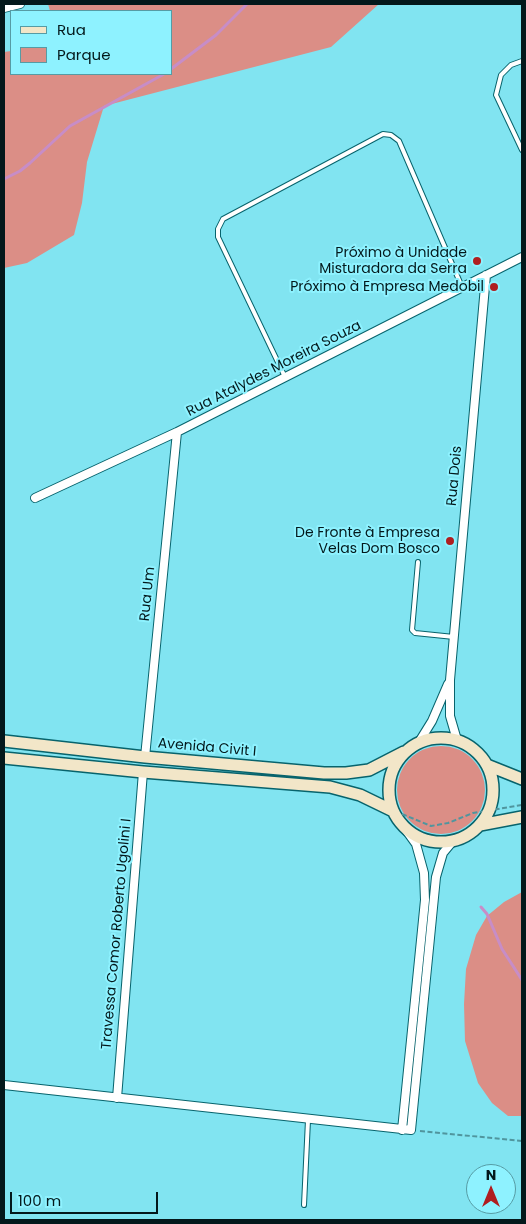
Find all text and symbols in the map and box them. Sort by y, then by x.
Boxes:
legend [10,10,172,75]
text: Rua [57,19,86,40]
text: Parque [57,44,110,65]
place label: Próximo à Unidade Misturadora da Serra [319,245,467,278]
marker: Próximo à Unidade Misturadora da Serra [471,255,483,267]
place label: Próximo à Empresa Medobil [290,279,484,295]
marker: Próximo à Empresa Medobil [488,281,500,293]
street label: Rua Atalydes Moreira Souza [184,317,364,421]
street label: Rua Dois [444,445,466,507]
place label: De Fronte à Empresa Velas Dom Bosco [295,525,440,558]
marker: De Fronte à Empresa Velas Dom Bosco [444,535,456,547]
street label: Rua Um [137,566,159,622]
street label: Avenida Civit I [157,735,257,761]
street label: Travessa Comor Roberto Ugolini I [99,818,135,1050]
north arrow [466,1164,516,1214]
text: N [486,1165,496,1185]
scale bar [12,1182,160,1214]
text: 100 m [18,1190,61,1211]

